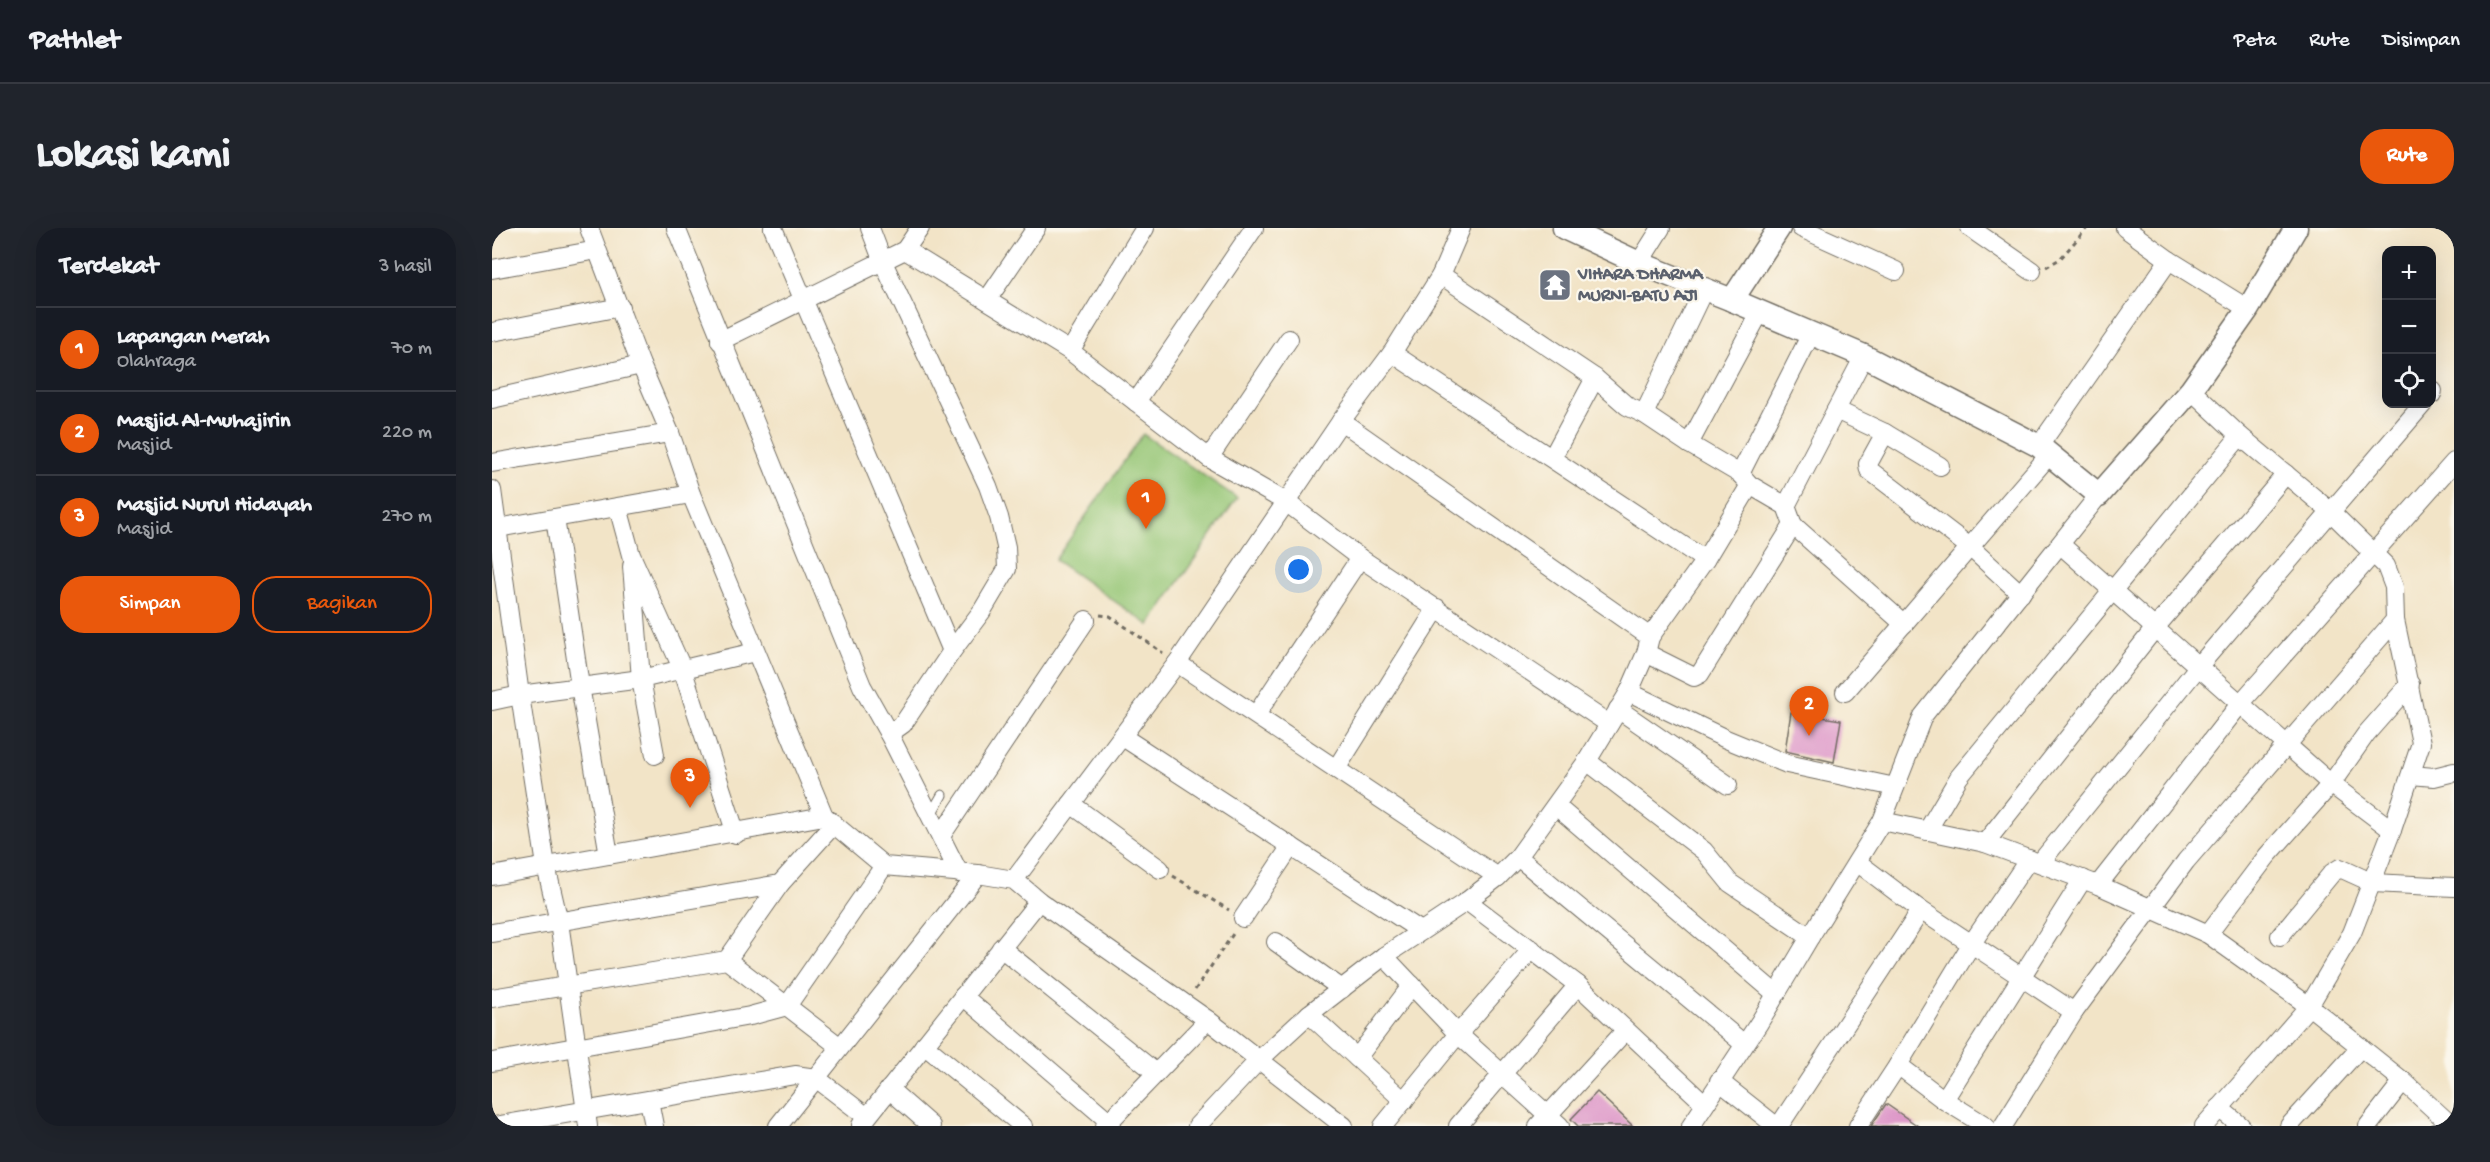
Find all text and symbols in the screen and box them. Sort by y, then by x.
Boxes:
text: Pathlet [30,25,120,58]
text: Peta [2234,29,2276,54]
text: Rute [2309,29,2350,54]
text: Disimpan [2383,29,2460,54]
button: Rute [2360,129,2454,184]
text: Lokasi kami [36,132,231,181]
map controls [2382,246,2436,408]
button: + [2382,246,2436,300]
text: Terdekat [60,252,158,283]
text: 3 hasil [379,256,432,279]
place label: VIHARA DHARMA MURNI-BATU AJI [1577,265,1704,307]
temple icon: VIHARA DHARMA MURNI-BATU AJI [1537,267,1573,303]
button: − [2382,300,2436,354]
text: Lapangan Merah [117,325,270,351]
text: 1 [75,338,84,361]
text: 70 m [391,338,432,361]
text: Olahraga [117,351,196,374]
button: locate [2382,354,2436,408]
text: Masjid Al-Muhajirin [117,409,290,435]
text: 2 [75,422,84,445]
text: 220 m [382,422,432,445]
text: Masjid [117,435,171,458]
pin: 1 [1126,480,1166,529]
text: Masjid Nurul Hidayah [117,493,312,519]
text: 3 [74,506,85,529]
text: 270 m [382,506,432,529]
text: Masjid [117,519,171,542]
your location [1284,555,1313,584]
button: Simpan [60,576,240,633]
button: Bagikan [252,576,432,633]
pin: 2 [1790,686,1828,736]
pin: 3 [670,758,710,808]

